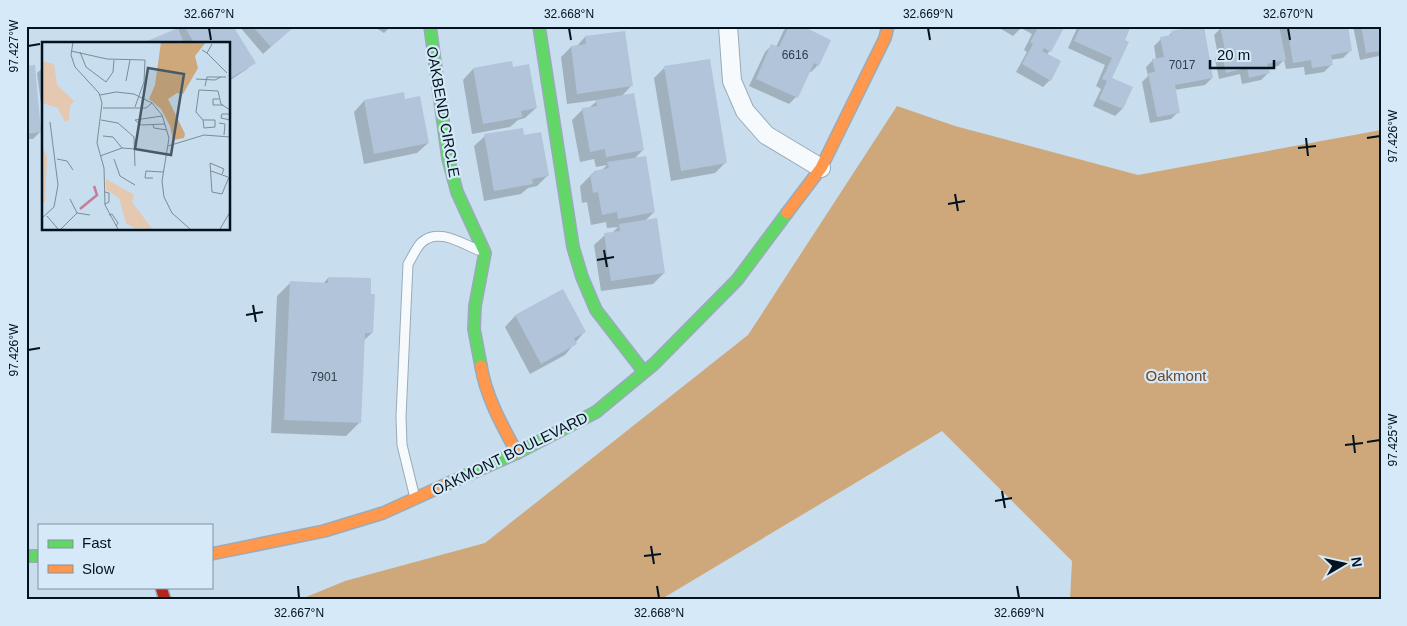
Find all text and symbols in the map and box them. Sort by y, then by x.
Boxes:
text: 32.667°N [184,7,234,21]
text: 32.668°N [544,7,594,21]
text: 32.669°N [903,7,953,21]
text: 32.670°N [1263,7,1313,21]
text: 97.427°W [7,19,21,72]
scale bar [1210,38,1273,70]
inset map [42,42,230,230]
street label: OAKBEND CIRCLE [424,45,463,179]
text: 20 m [1217,46,1250,63]
house number: 6616 [782,48,809,62]
house number: 7017 [1169,58,1196,72]
text: 97.426°W [1386,109,1400,162]
text: 97.426°W [7,323,21,376]
park label: Oakmont [1146,367,1207,384]
house number: 7901 [311,370,338,384]
street label: OAKMONT BOULEVARD [429,408,591,499]
text: 97.425°W [1386,413,1400,466]
legend [38,524,212,588]
text: Fast [82,534,112,551]
north arrow [1320,538,1370,588]
text: N [1348,556,1366,568]
text: Slow [82,560,115,577]
text: 32.667°N [274,606,324,620]
text: 32.668°N [634,606,684,620]
text: 32.669°N [994,606,1044,620]

